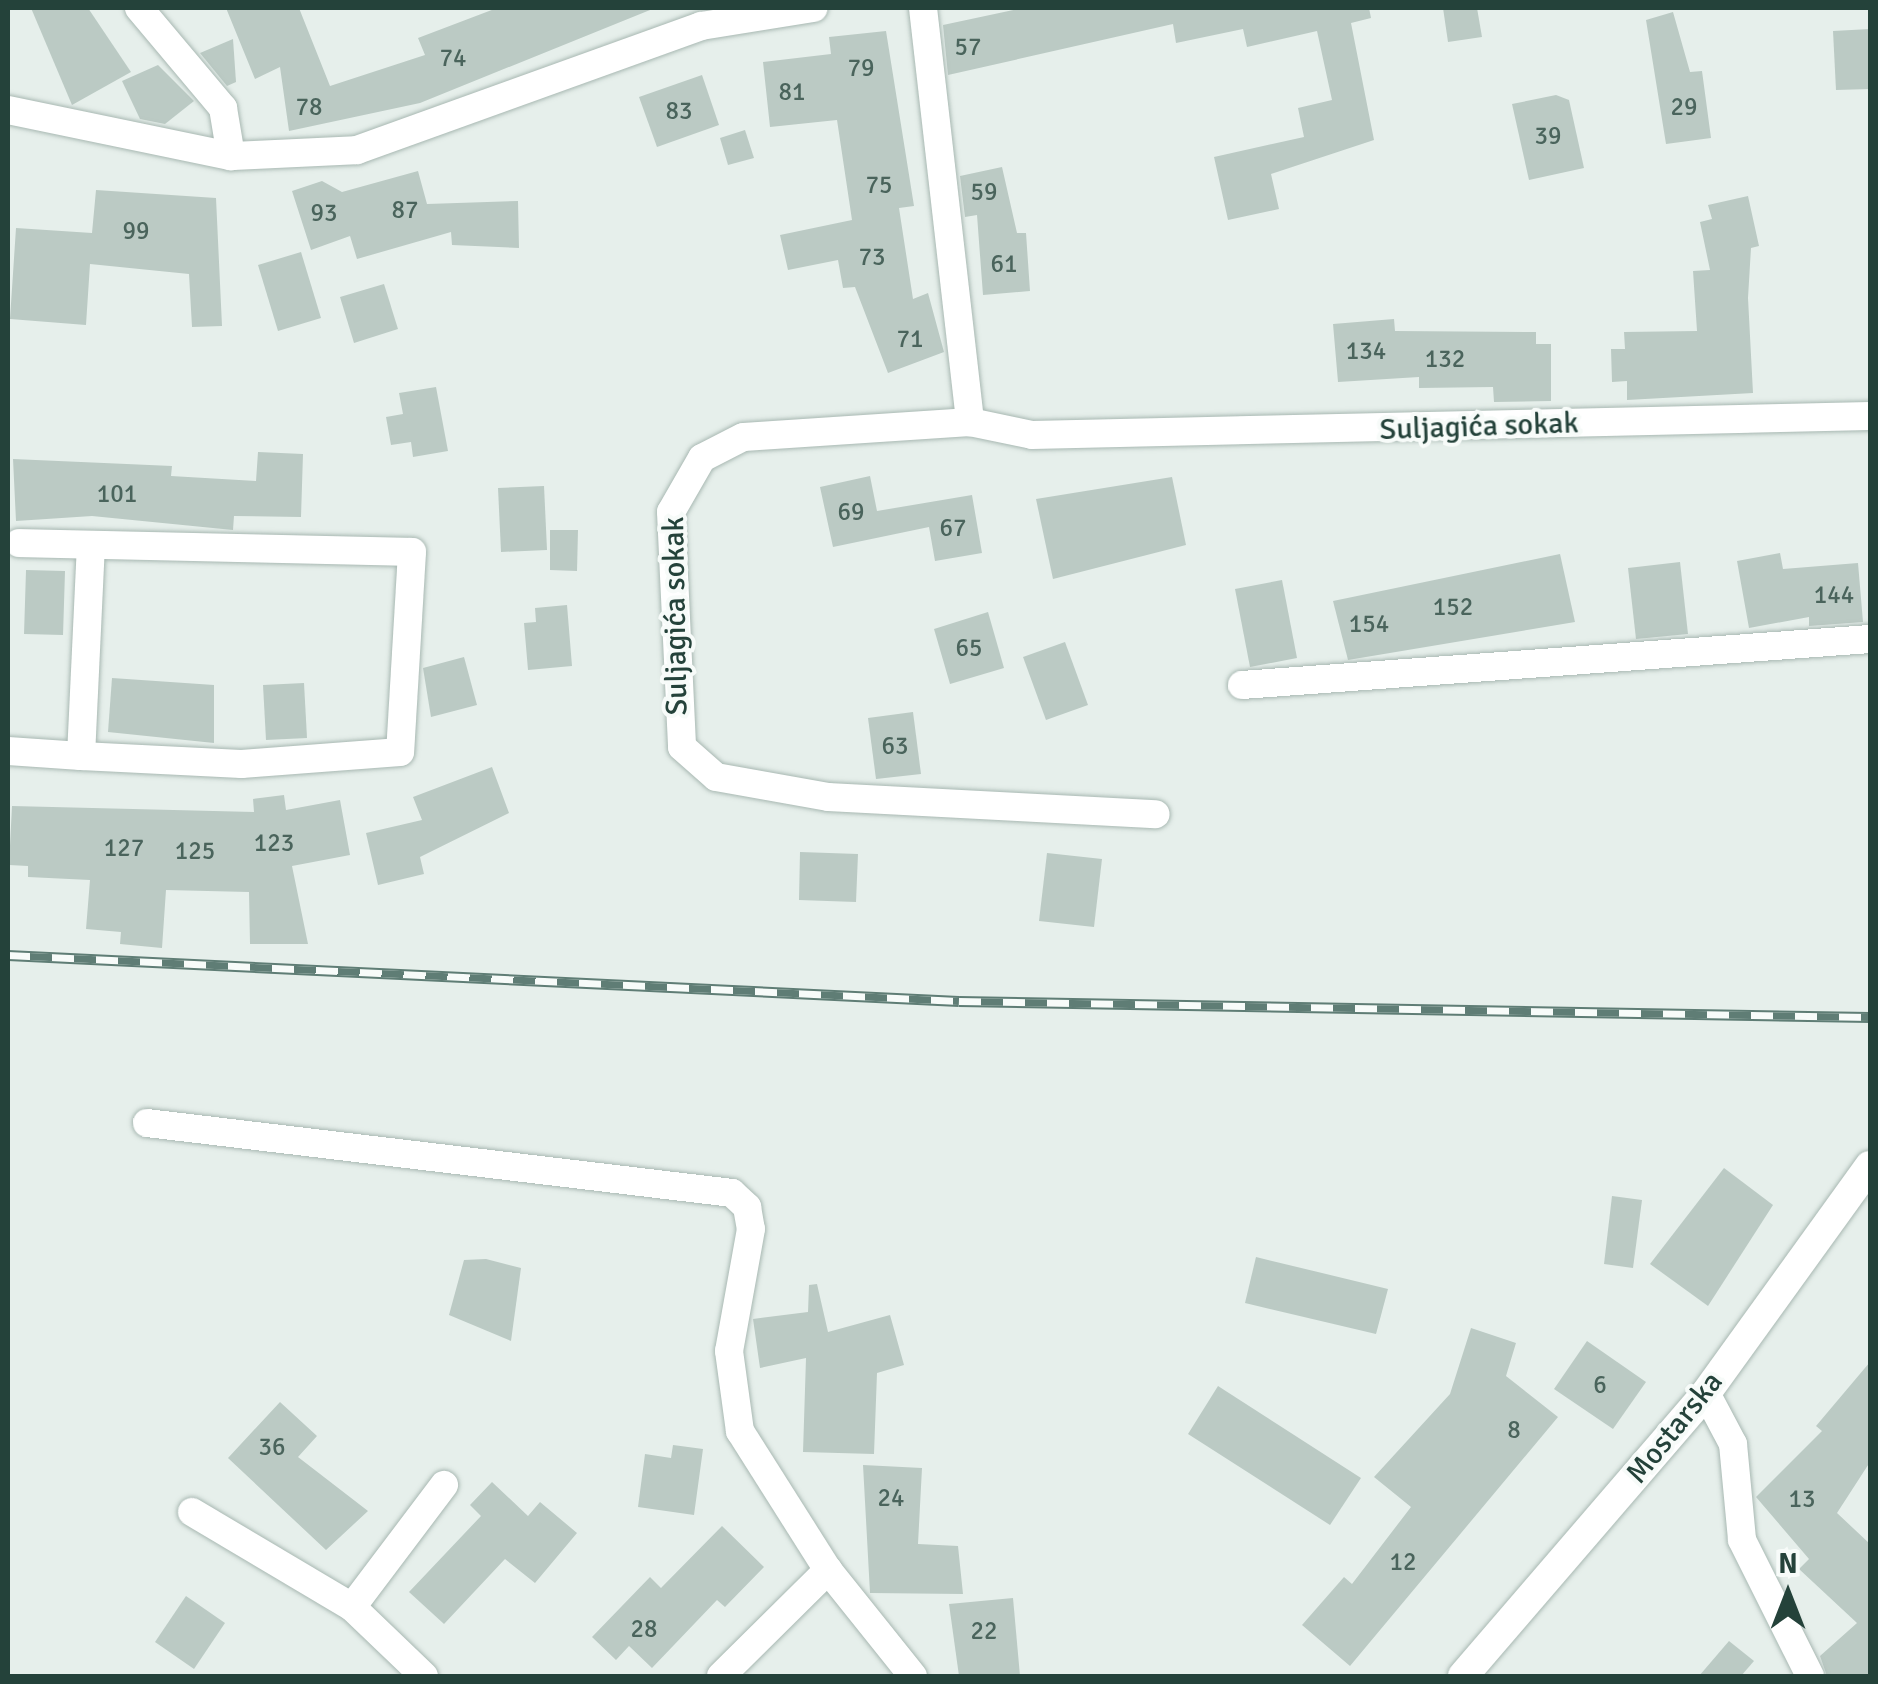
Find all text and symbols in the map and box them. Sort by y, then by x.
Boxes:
house number: 57 [955,32,981,62]
house number: 74 [440,43,466,73]
house number: 79 [848,53,874,83]
house number: 81 [779,77,805,107]
house number: 78 [296,92,322,122]
house number: 29 [1671,92,1697,122]
house number: 83 [666,96,692,126]
house number: 39 [1535,121,1561,151]
house number: 75 [866,170,892,200]
house number: 59 [971,177,997,207]
house number: 87 [392,195,418,225]
house number: 93 [311,198,337,228]
house number: 99 [123,216,149,246]
house number: 73 [859,242,885,272]
house number: 61 [991,249,1017,279]
house number: 71 [897,324,923,354]
house number: 134 [1346,336,1386,366]
house number: 132 [1425,344,1465,374]
street label: Suljagića sokak [1379,406,1579,448]
house number: 101 [97,479,137,509]
house number: 69 [838,497,864,527]
house number: 67 [940,513,966,543]
street label: Suljagića sokak [656,516,696,716]
house number: 144 [1814,580,1854,610]
house number: 152 [1433,592,1473,622]
house number: 154 [1349,609,1389,639]
house number: 65 [956,633,982,663]
house number: 63 [882,731,908,761]
house number: 123 [254,828,294,858]
house number: 127 [104,833,144,863]
house number: 125 [175,836,215,866]
street label: Mostarska [1619,1365,1731,1491]
house number: 6 [1593,1370,1607,1400]
house number: 8 [1507,1415,1521,1445]
house number: 36 [259,1432,285,1462]
house number: 24 [878,1483,904,1513]
house number: 13 [1789,1484,1815,1514]
north arrow [1738,1544,1838,1644]
house number: 12 [1390,1547,1416,1577]
text: N [1778,1547,1798,1581]
house number: 28 [631,1614,657,1644]
house number: 22 [971,1616,997,1646]

